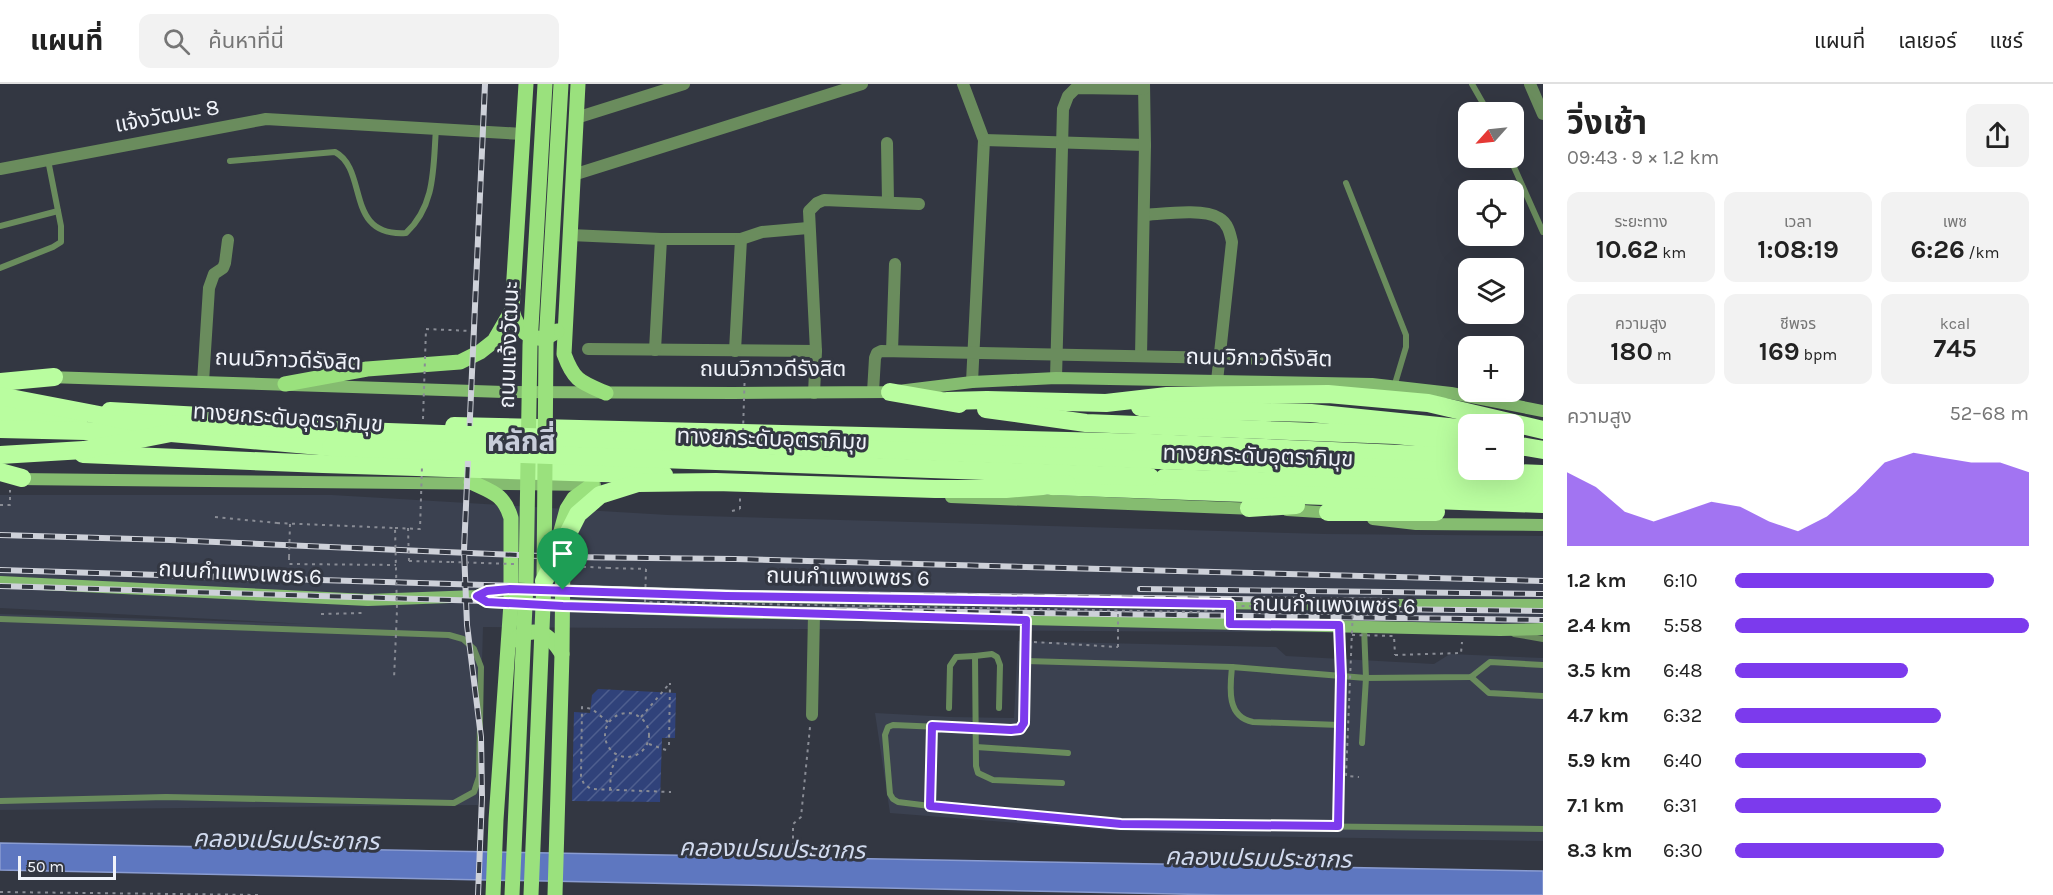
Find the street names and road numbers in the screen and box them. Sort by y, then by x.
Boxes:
street label: แจ้งวัฒนะ 8 [113,94,221,138]
street label: ถนนแจ้งวัฒนะ [494,281,524,409]
street label: ถนนวิภาวดีรังสิต [214,344,362,376]
street label: ถนนวิภาวดีรังสิต [1185,344,1333,372]
street label: ถนนวิภาวดีรังสิต [700,356,846,382]
street label: ทางยกระดับอุตราภิมุข [192,398,384,438]
street label: ทางยกระดับอุตราภิมุข [676,423,868,455]
street label: ทางยกระดับอุตราภิมุข [1162,440,1354,472]
street label: ถนนกำแพงเพชร 6 [158,556,322,590]
street label: ถนนกำแพงเพชร 6 [766,563,930,591]
street label: ถนนกำแพงเพชร 6 [1252,591,1416,619]

